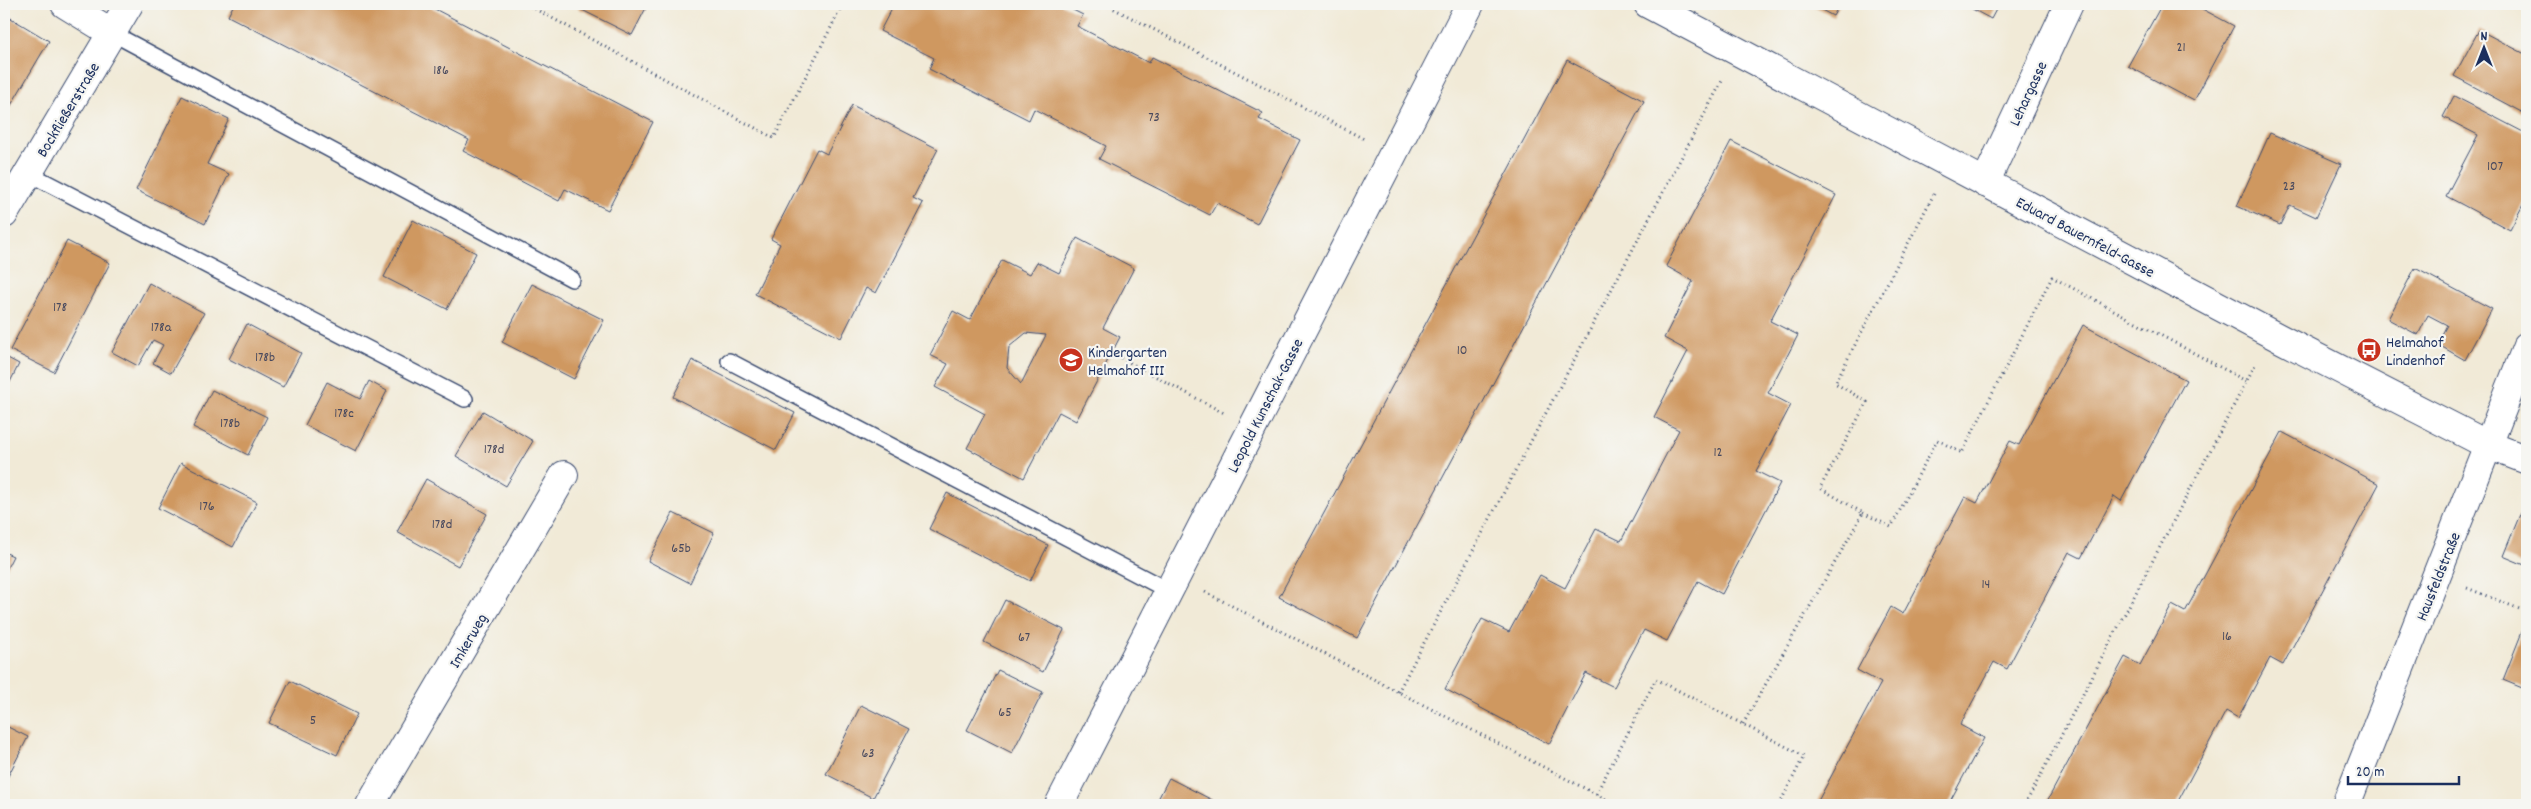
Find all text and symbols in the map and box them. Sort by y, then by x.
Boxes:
north arrow [2458,22,2508,72]
text: N [2481,27,2488,47]
house number: 21 [2176,38,2186,58]
street label: Lehargasse [2004,58,2054,130]
street label: Bockfließerstraße [32,59,107,162]
house number: 186 [433,61,449,81]
house number: 73 [1148,108,1160,128]
house number: 107 [2487,157,2503,177]
house number: 23 [2283,177,2295,197]
street label: Eduard Bauernfeld-Gasse [2011,192,2158,285]
house number: 178 [53,298,67,318]
house number: 178a [151,318,172,338]
place label: Helmahof Lindenhof [2386,332,2445,373]
street label: Leopold Kunschak-Gasse [1222,335,1310,477]
bus stop icon: Helmahof Lindenhof [2356,337,2382,363]
house number: 10 [1457,341,1467,361]
place label: Kindergarten Helmahof III [1088,342,1167,383]
school or university icon: Kindergarten Helmahof III [1058,347,1084,373]
house number: 178b [255,348,275,368]
house number: 178c [334,404,354,424]
house number: 178b [220,414,240,434]
house number: 178d [484,440,504,460]
house number: 12 [1713,443,1723,463]
house number: 176 [199,497,215,517]
house number: 178d [432,515,452,535]
street label: Hausfeldstraße [2411,529,2468,625]
house number: 65b [671,539,691,559]
house number: 14 [1982,575,1990,595]
street label: Imkerweg [444,610,494,673]
house number: 16 [2222,627,2232,647]
house number: 67 [1018,628,1030,648]
house number: 65 [998,703,1012,723]
house number: 5 [310,711,316,731]
house number: 63 [861,744,875,764]
scale bar [2348,754,2460,786]
text: 20 m [2356,762,2384,784]

